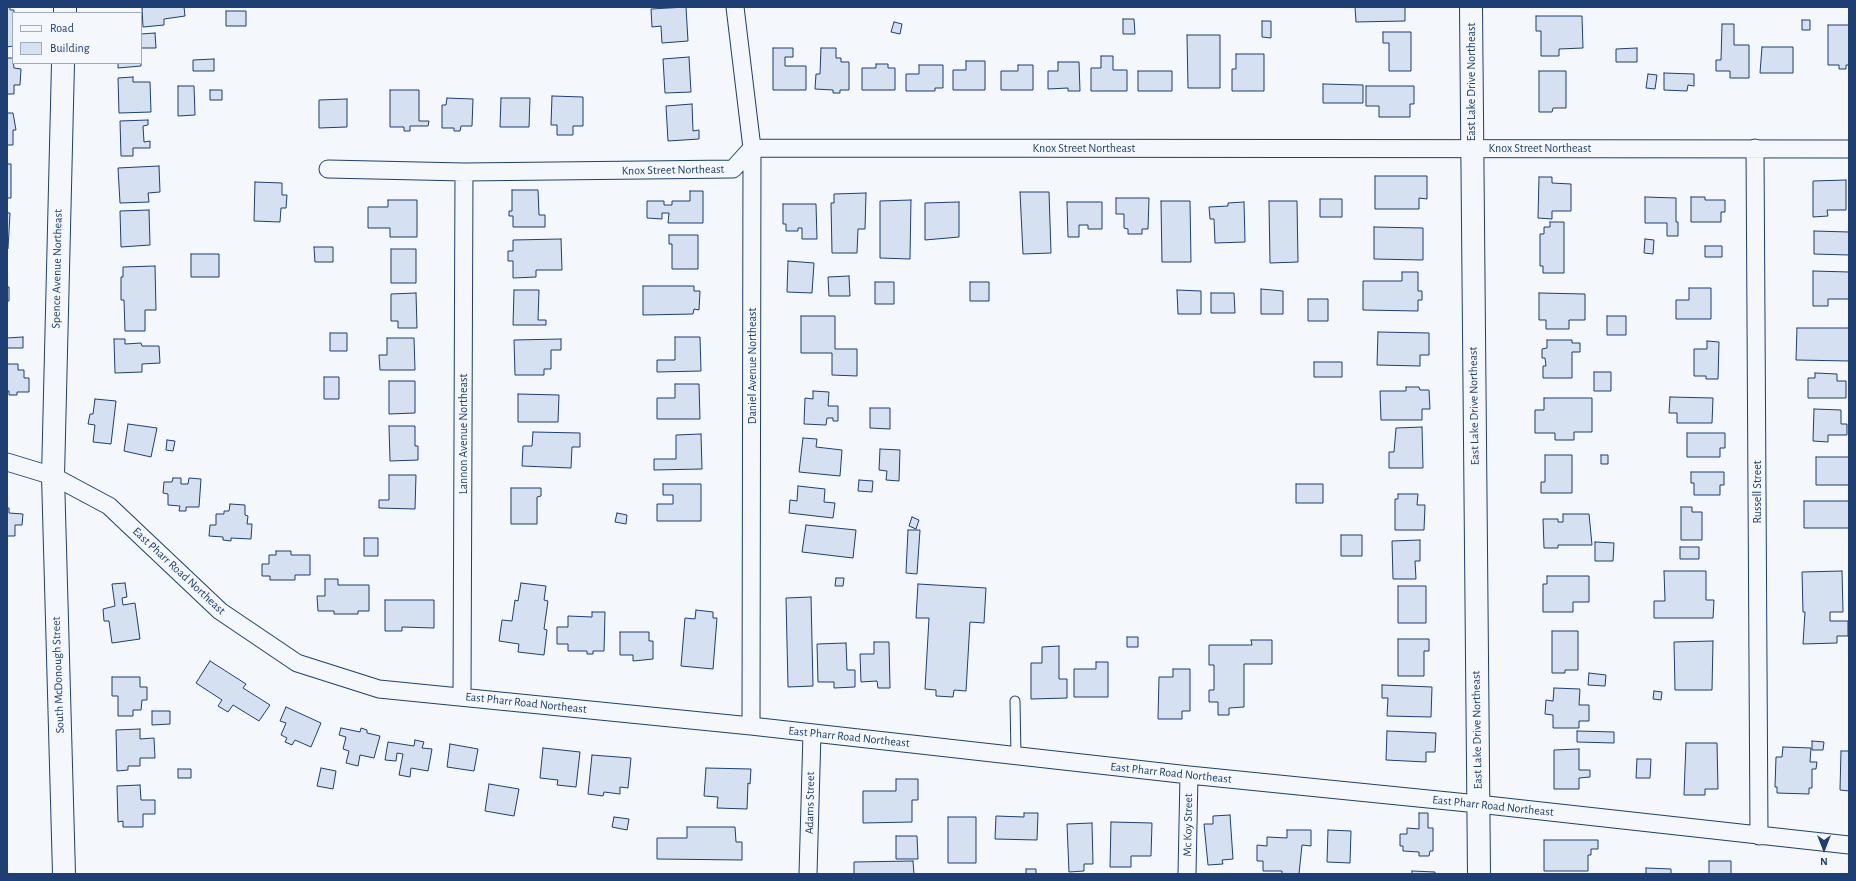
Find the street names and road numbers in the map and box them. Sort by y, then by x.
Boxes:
street label: East Lake Drive Northeast [1464,23,1478,141]
street label: Knox Street Northeast [1033,141,1135,155]
street label: Knox Street Northeast [1489,141,1591,155]
street label: Knox Street Northeast [621,162,725,178]
street label: Spence Avenue Northeast [49,209,65,329]
street label: Daniel Avenue Northeast [745,308,759,424]
street label: East Lake Drive Northeast [1466,347,1482,465]
street label: Lannon Avenue Northeast [456,374,470,494]
street label: Russell Street [1750,460,1764,524]
street label: East Pharr Road Northeast [130,524,228,618]
street label: South McDonough Street [49,616,67,734]
street label: East Lake Drive Northeast [1469,671,1485,789]
street label: East Pharr Road Northeast [465,689,587,717]
street label: East Pharr Road Northeast [788,723,910,751]
street label: East Pharr Road Northeast [1110,759,1232,787]
street label: Adams Street [802,772,818,834]
street label: East Pharr Road Northeast [1432,792,1554,820]
street label: Mc Koy Street [1180,793,1196,857]

